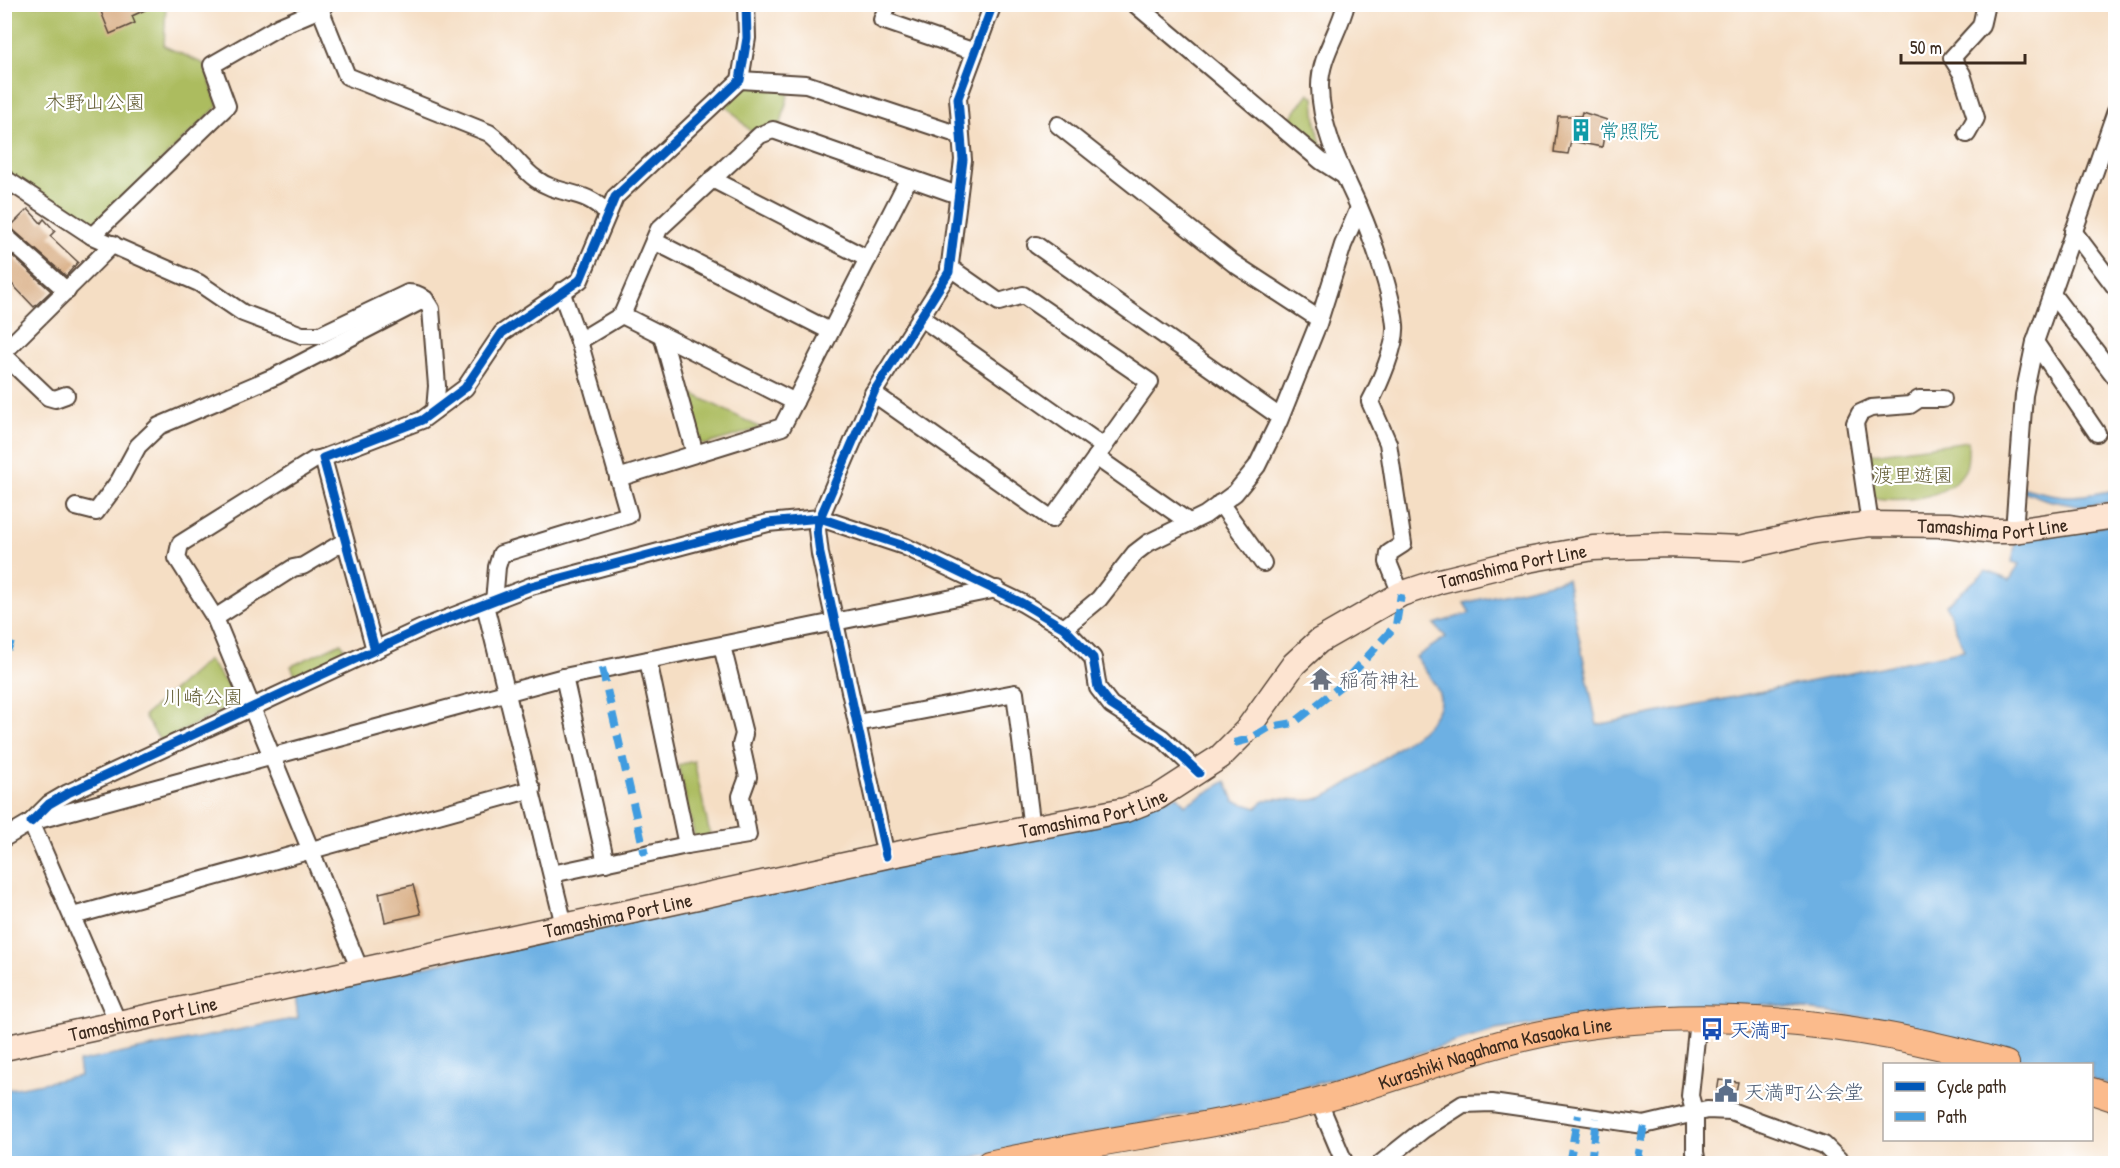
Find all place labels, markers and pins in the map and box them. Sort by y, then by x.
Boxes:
building icon: 常照院 [1568,117,1594,143]
place label: 常照院 [1599,117,1659,144]
temple icon: 稲荷神社 [1308,666,1334,692]
place label: 稲荷神社 [1339,666,1419,693]
bus stop icon: 天満町 [1699,1016,1725,1042]
place label: 天満町 [1730,1016,1790,1043]
public building icon: 天満町公会堂 [1713,1078,1739,1104]
place label: 天満町公会堂 [1744,1078,1864,1105]

